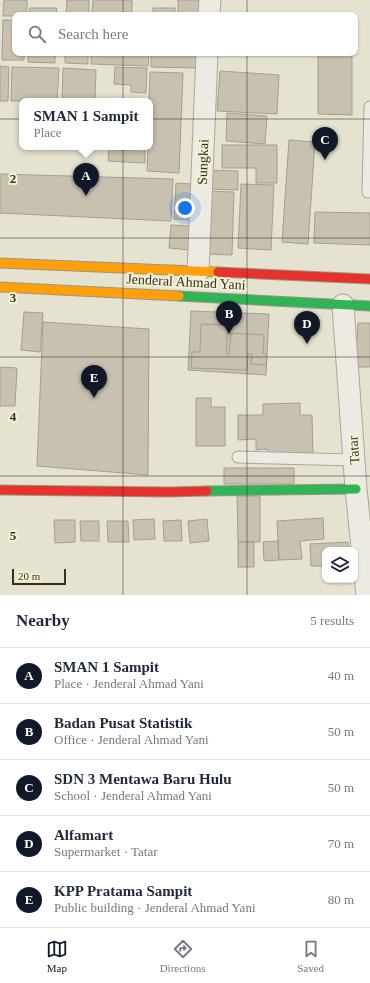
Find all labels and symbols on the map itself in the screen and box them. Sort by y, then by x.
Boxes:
pin: C [312,127,338,160]
street label: Sungkai [195,139,211,185]
pin: A [73,163,99,196]
text: 2 [10,171,16,186]
your location [175,198,195,218]
street label: Jenderal Ahmad Yani [126,271,246,293]
text: 3 [10,290,17,305]
pin: B [216,301,242,334]
pin: D [294,311,320,344]
pin: E [81,365,107,398]
text: 4 [10,409,17,424]
street label: Tatar [345,435,362,465]
text: 5 [10,528,17,543]
scale bar [12,567,66,586]

